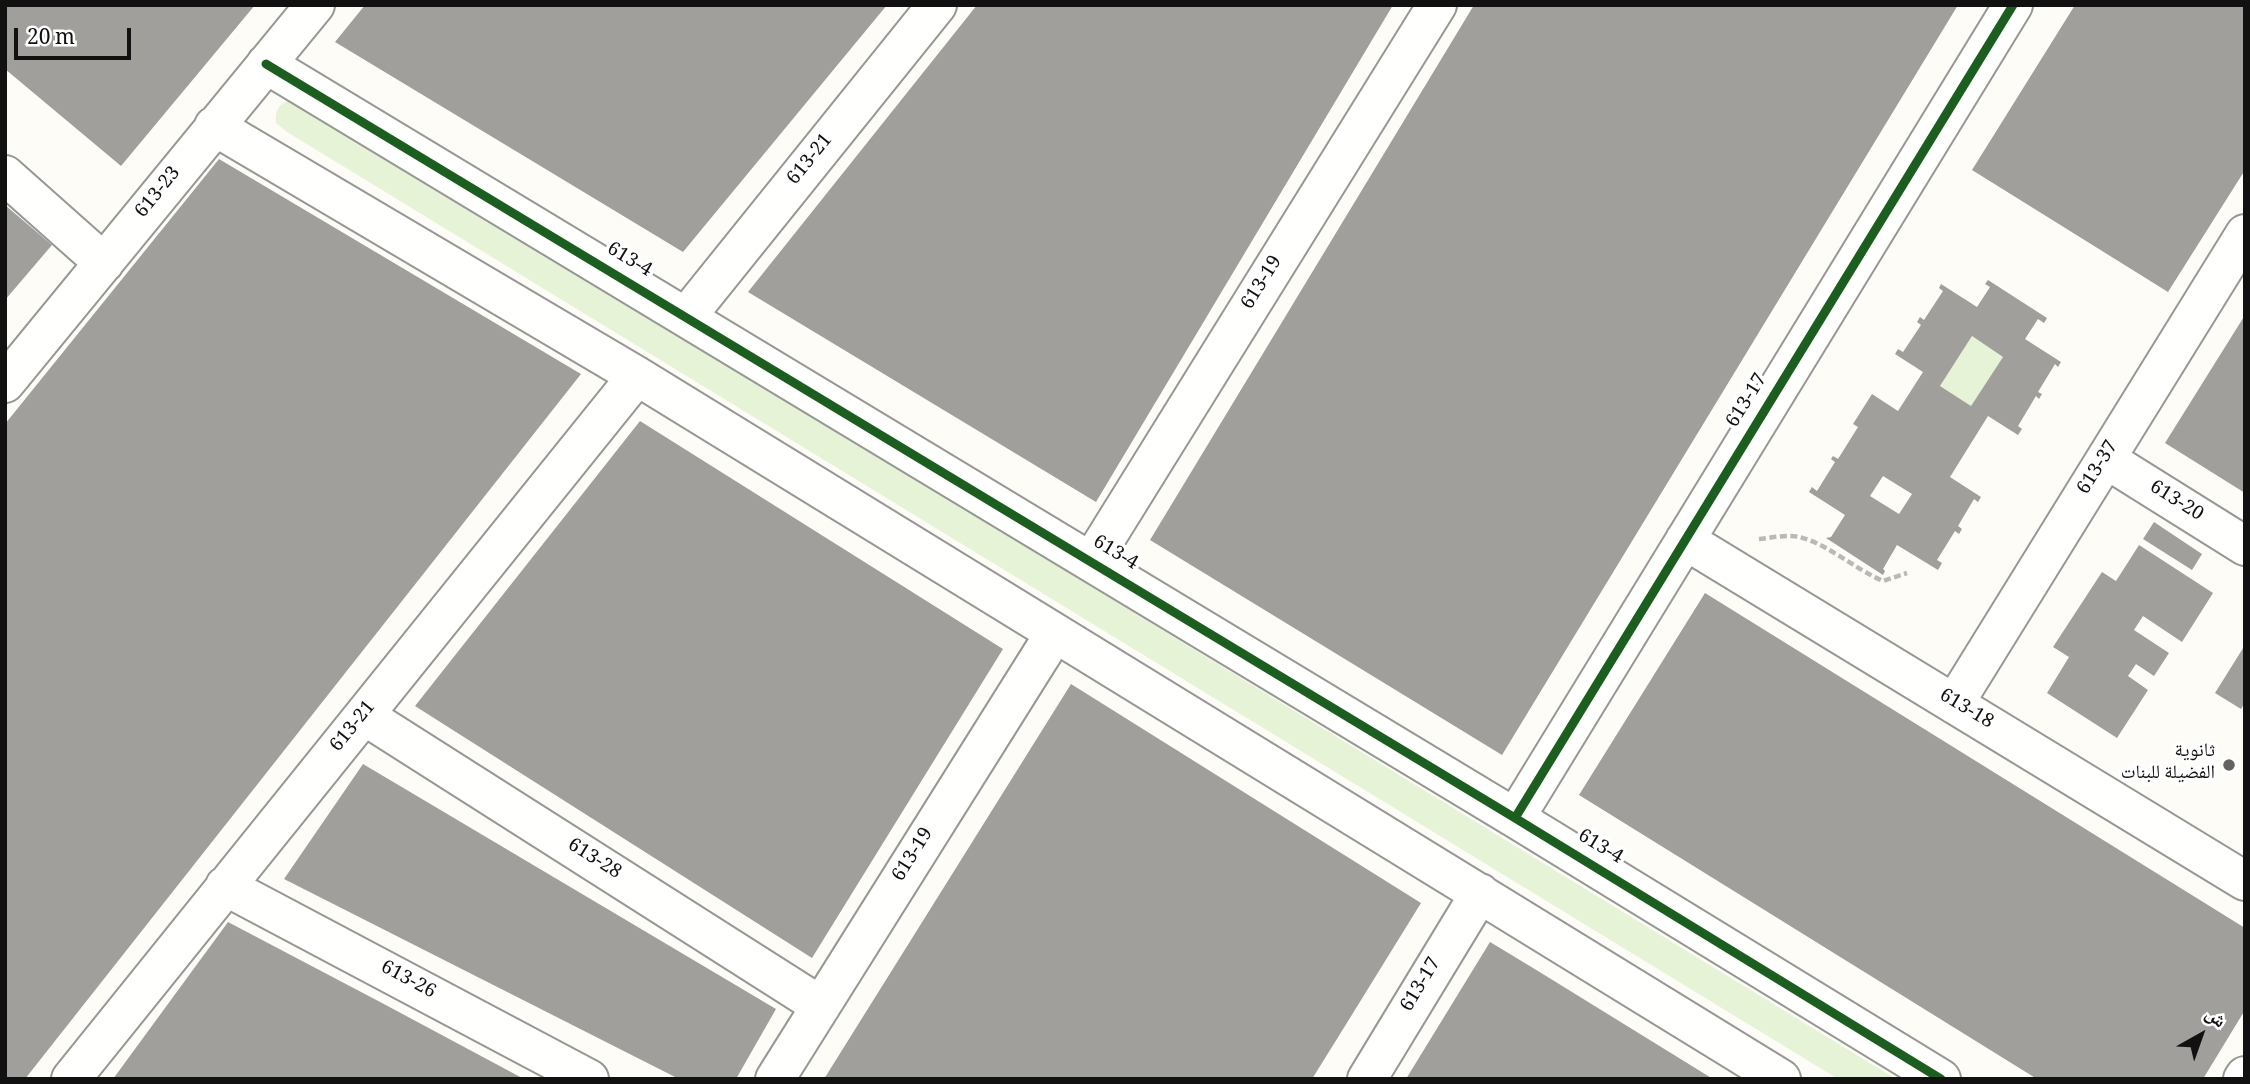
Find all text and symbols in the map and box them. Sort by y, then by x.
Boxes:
scale bar [18,14,135,58]
text: 20 m [27,22,75,57]
street label: 613-21 [785,131,839,191]
street label: 613-23 [133,164,187,224]
street label: 613-4 [601,240,655,284]
street label: 613-19 [1239,253,1289,315]
street label: 613-17 [1724,371,1774,433]
street label: 613-37 [2075,438,2125,500]
street label: 613-20 [2144,478,2206,528]
street label: 613-4 [1087,533,1141,577]
street label: 613-18 [1934,686,1996,736]
street label: 613-21 [328,698,382,758]
place label: ثانوية الفضيلة للبنات [2121,743,2215,787]
marker: ثانوية الفضيلة للبنات [2221,757,2237,773]
street label: 613-19 [890,825,940,887]
street label: 613-4 [1572,827,1626,871]
street label: 613-28 [562,836,624,886]
street label: 613-17 [1398,955,1448,1017]
street label: 613-26 [376,958,438,1006]
north arrow [2166,1000,2236,1070]
text: ش [2196,1000,2233,1038]

